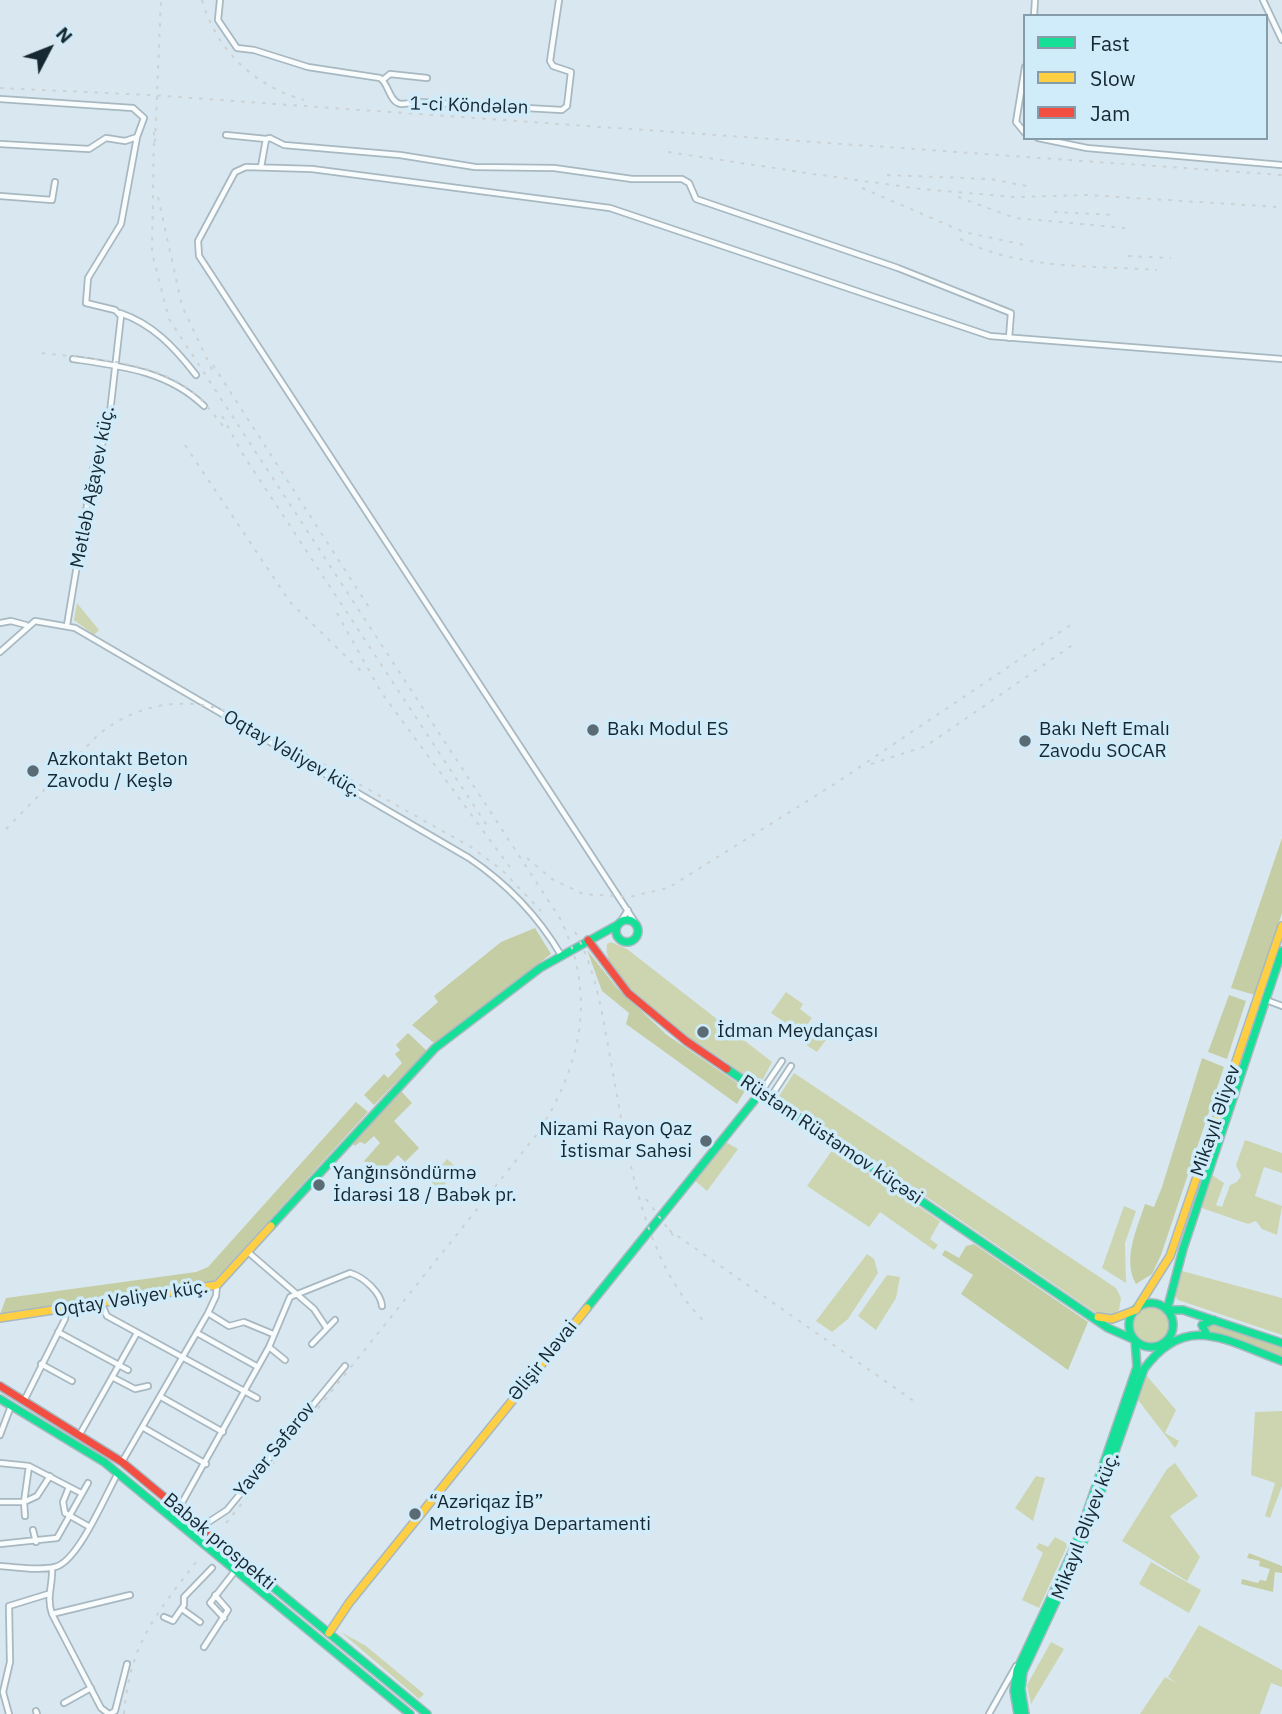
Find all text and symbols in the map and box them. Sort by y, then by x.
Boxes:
north arrow [14,14,84,84]
legend [1023,14,1268,140]
text: N [51,22,78,48]
text: Fast [1090,29,1130,57]
text: Slow [1090,64,1136,92]
street label: 1-ci Köndələn [409,93,529,119]
text: Jam [1090,99,1130,127]
street label: Mətləb Ağayev küç. [66,404,120,570]
street label: Oqtay Vəliyev küç. [219,705,365,803]
place label: Bakı Modul ES [607,719,728,741]
place label: Bakı Neft Emalı Zavodu SOCAR [1039,719,1170,763]
marker: Bakı Modul ES [585,722,601,738]
marker: Bakı Neft Emalı Zavodu SOCAR [1017,733,1033,749]
place label: Azkontakt Beton Zavodu / Keşlə [47,749,188,793]
marker: Azkontakt Beton Zavodu / Keşlə [25,763,41,779]
place label: İdman Meydançası [717,1021,878,1043]
marker: İdman Meydançası [695,1024,711,1040]
street label: Mikayıl Əliyev [1186,1062,1246,1180]
street label: Rüstəm Rüstəmov küçəsi [736,1071,926,1209]
place label: Nizami Rayon Qaz İstismar Sahəsi [539,1119,692,1163]
marker: Nizami Rayon Qaz İstismar Sahəsi [698,1133,714,1149]
place label: Yanğınsöndürmə İdarəsi 18 / Babək pr. [333,1163,517,1207]
marker: Yanğınsöndürmə İdarəsi 18 / Babək pr. [311,1177,327,1193]
street label: Oqtay Vəliyev küç. [53,1276,209,1322]
street label: Əlişir Nəvai [504,1316,582,1406]
street label: Yavər Səfərov [230,1398,320,1502]
street label: Mikayıl Əliyev küç. [1047,1449,1125,1603]
street label: Babək prospekti [158,1489,280,1595]
place label: “Azəriqaz İB” Metrologiya Departamenti [429,1492,651,1536]
marker: “Azəriqaz İB” Metrologiya Departamenti [407,1506,423,1522]

